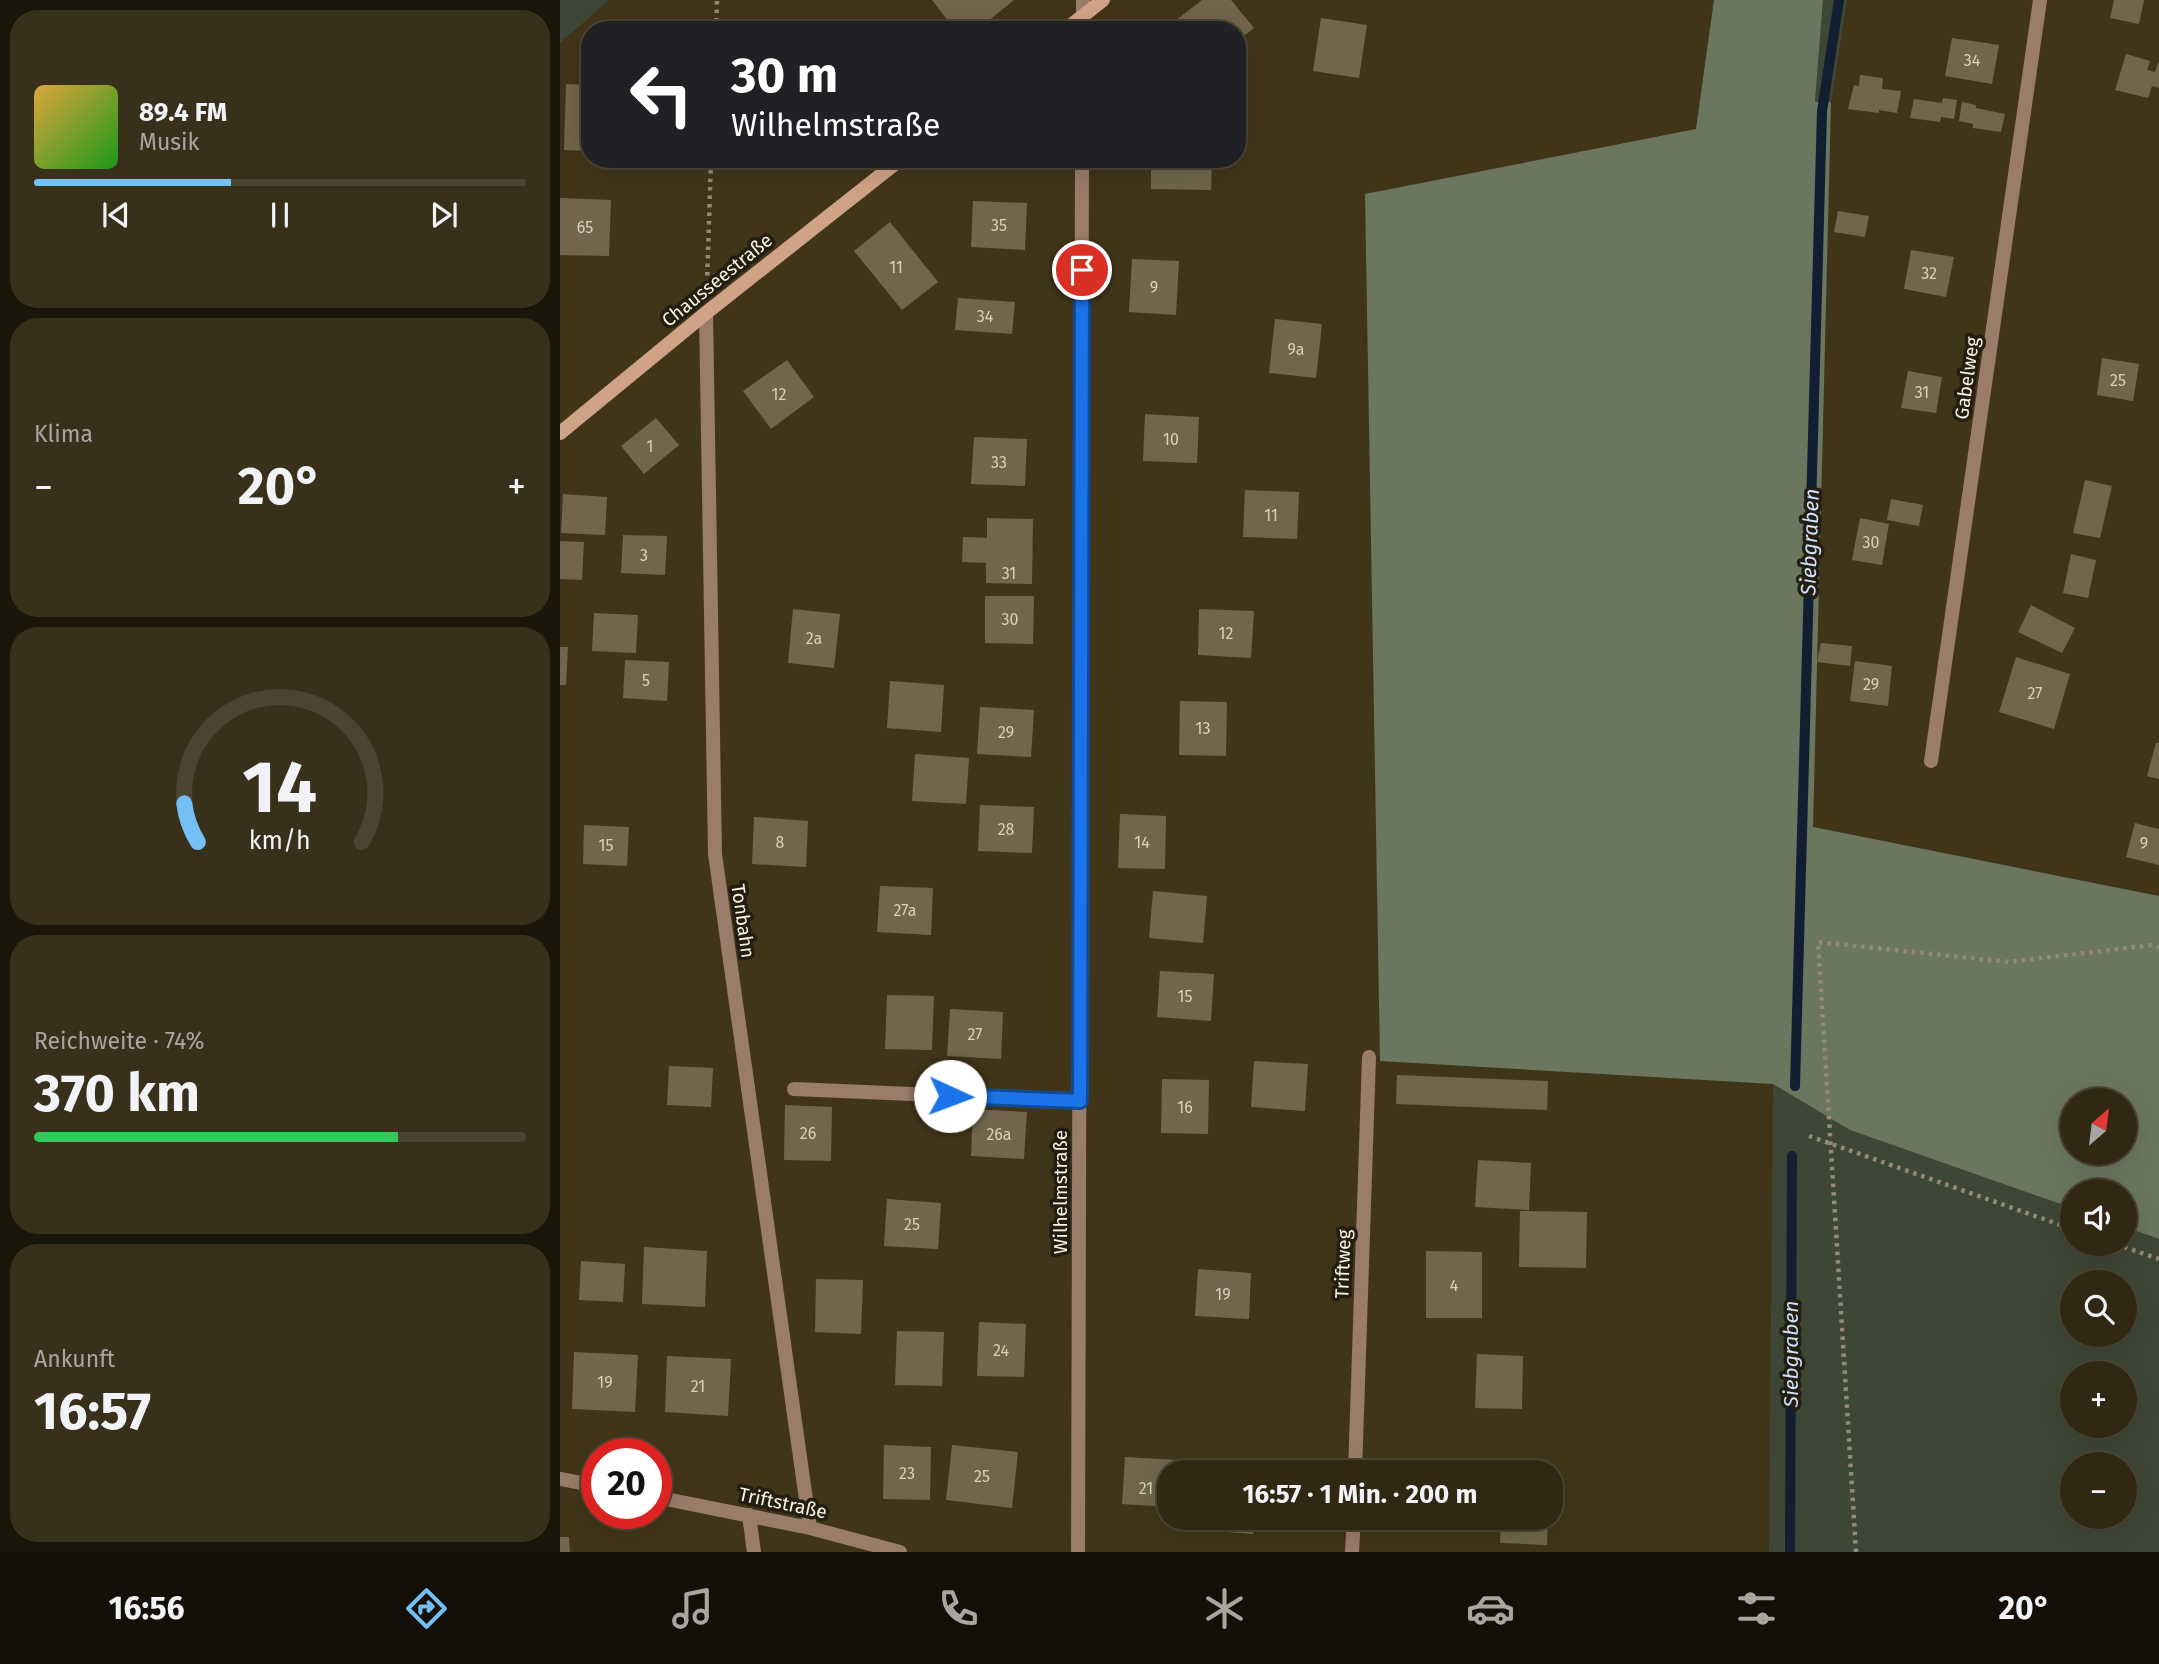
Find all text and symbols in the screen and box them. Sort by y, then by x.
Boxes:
text: 30 m [731,46,838,105]
icon: left [616,49,707,140]
house number: 34 [1964,51,1981,70]
text: 89.4 FM [139,97,227,128]
text: Wilhelmstraße [731,106,940,144]
text: Musik [139,128,199,156]
icon: previous [97,196,135,234]
icon: pause [261,196,299,234]
icon: next [425,196,463,234]
house number: 35 [991,216,1007,235]
house number: 65 [577,218,593,237]
street label: Chausseestraße [657,228,777,332]
pin [1052,240,1112,300]
icon: arrive [1063,251,1101,289]
house number: 11 [889,258,903,277]
house number: 32 [1921,264,1937,283]
house number: 9 [1150,278,1158,297]
house number: 34 [977,307,994,326]
street label: Gabelweg [1950,335,1984,421]
house number: 9a [1288,340,1304,359]
house number: 25 [2110,371,2126,390]
house number: 31 [1915,383,1929,402]
house number: 12 [772,385,786,404]
text: Klima [34,420,93,448]
house number: 10 [1163,430,1179,449]
house number: 1 [647,437,653,456]
house number: 33 [991,453,1007,472]
text: 20° [238,455,322,518]
text: − [34,464,53,510]
text: + [507,464,526,510]
water label: Siebgraben [1795,488,1825,597]
house number: 11 [1264,506,1278,525]
house number: 30 [1863,533,1880,552]
house number: 3 [640,546,648,565]
house number: 31 [1002,564,1016,583]
house number: 30 [1002,610,1019,629]
house number: 12 [1219,624,1233,643]
house number: 2a [806,629,822,648]
house number: 5 [642,671,650,690]
house number: 29 [1863,675,1879,694]
house number: 27 [2028,684,2042,703]
house number: 13 [1196,719,1210,738]
house number: 29 [998,723,1014,742]
text: 14 [243,744,317,831]
house number: 28 [998,820,1015,839]
text: km/h [249,826,311,856]
house number: 8 [776,833,785,852]
house number: 14 [1134,833,1150,852]
house number: 9 [2140,834,2148,853]
house number: 15 [599,836,613,855]
street label: Tonbahn [726,882,760,960]
house number: 27a [893,901,917,920]
house number: 15 [1178,987,1192,1006]
house number: 27 [968,1025,982,1044]
text: Reichweite · 74% [34,1027,204,1055]
position arrow [913,1059,987,1133]
text: 370 km [34,1062,200,1125]
north arrow [2060,1088,2137,1166]
map controls [2060,1088,2137,1529]
house number: 16 [1177,1098,1193,1117]
house number: 26 [800,1124,816,1143]
house number: 26a [986,1125,1012,1144]
street label: Wilhelmstraße [1049,1130,1072,1254]
button: sound [2060,1179,2137,1256]
house number: 25 [904,1215,920,1234]
street label: Triftweg [1330,1229,1356,1299]
button: search [2060,1270,2137,1347]
house number: 4 [1450,1276,1459,1295]
house number: 19 [1215,1285,1231,1304]
water label: Siebgraben [1778,1301,1804,1408]
house number: 24 [993,1341,1009,1360]
text: Ankunft [34,1345,115,1373]
button: + [2060,1361,2137,1438]
house number: 19 [597,1373,613,1392]
house number: 21 [691,1377,705,1396]
text: 16:57 [34,1380,151,1443]
speed limit sign: 20 [581,1438,672,1529]
button: − [2060,1452,2137,1529]
house number: 23 [899,1464,915,1483]
house number: 25 [974,1467,990,1486]
house number: 21 [1139,1479,1153,1498]
text: 16:57 · 1 Min. · 200 m [1243,1479,1477,1510]
street label: Triftstraße [737,1482,829,1524]
icon: directions [402,1584,451,1633]
icon: music [668,1584,717,1633]
icon: phone [934,1584,983,1633]
icon: climate [1200,1584,1249,1633]
icon: car [1466,1584,1515,1633]
icon: filters [1732,1584,1781,1633]
text: 16:56 [109,1589,185,1627]
text: 20° [1998,1589,2050,1627]

